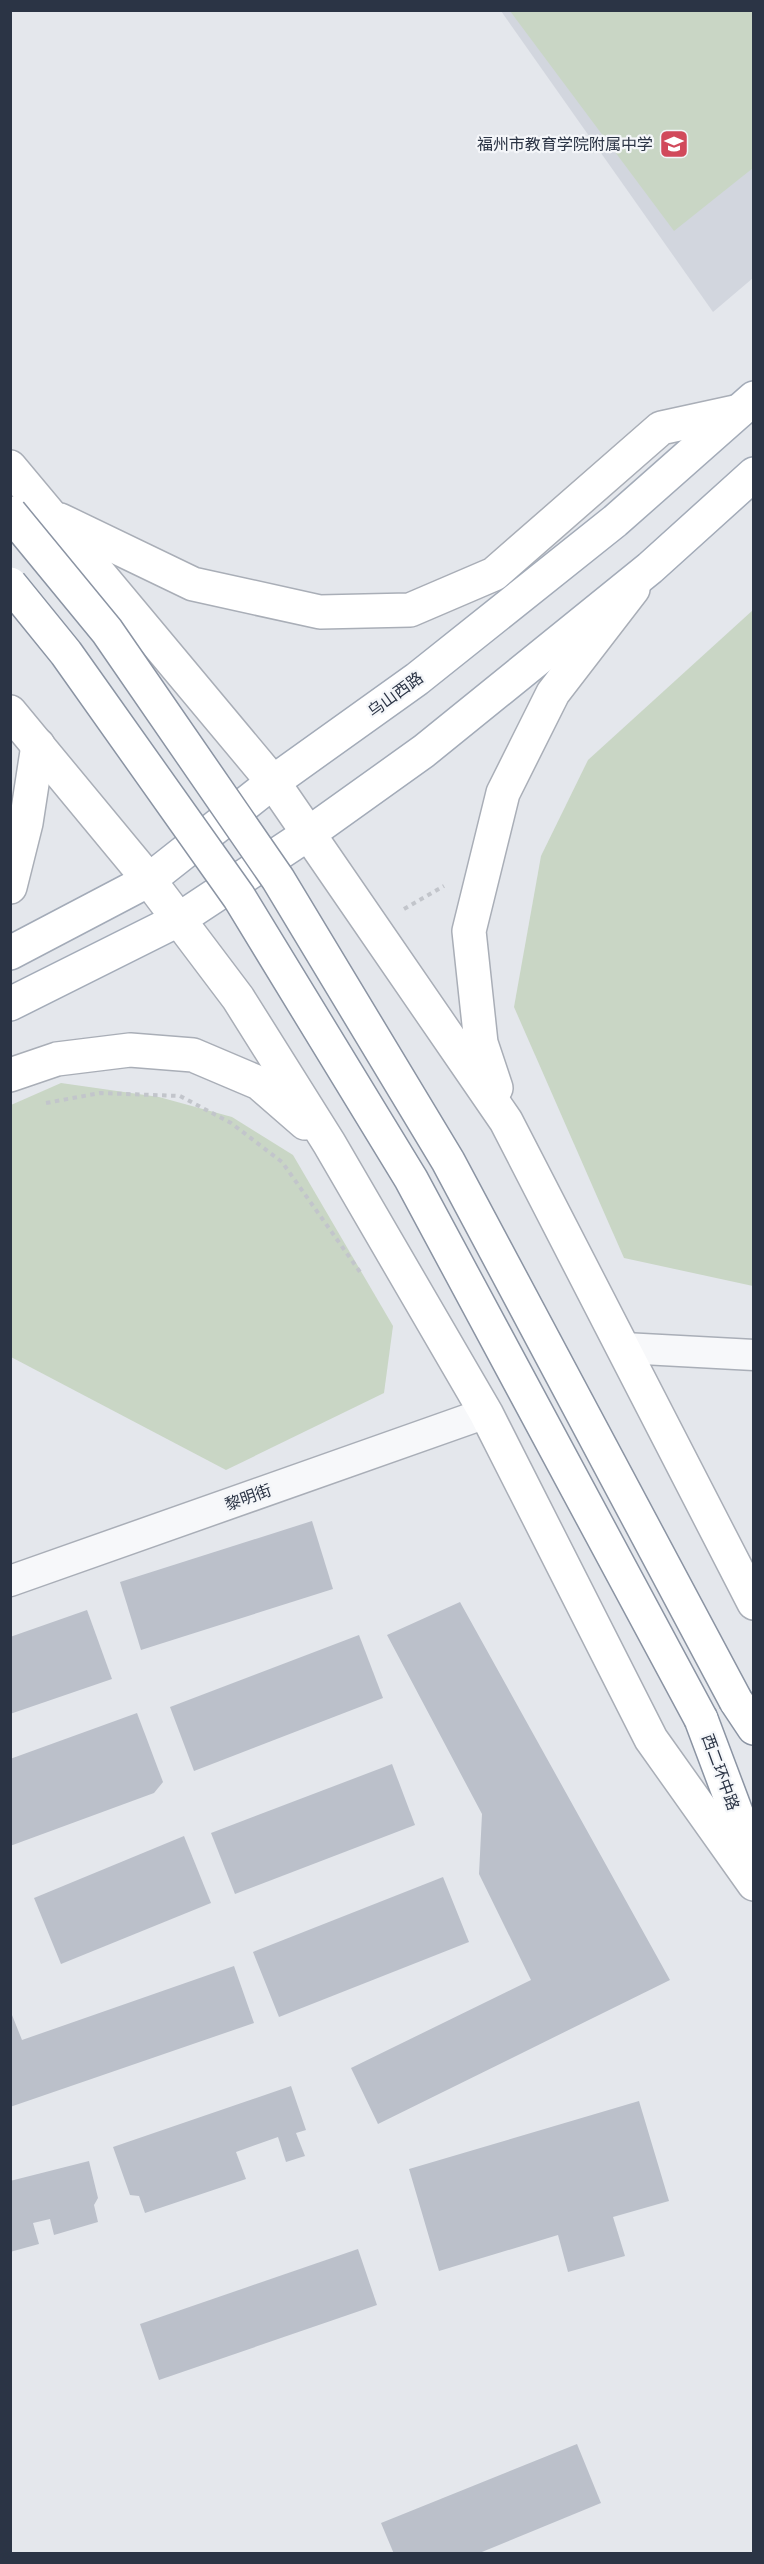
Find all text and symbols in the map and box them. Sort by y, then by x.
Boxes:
school or university icon: 福州市教育学院附属中学 [658,128,690,160]
place label: 福州市教育学院附属中学 [477,133,653,155]
street label: 乌山西路 [363,666,427,722]
street label: 黎明街 [222,1478,274,1516]
street label: 西二环中路 [697,1731,745,1813]

